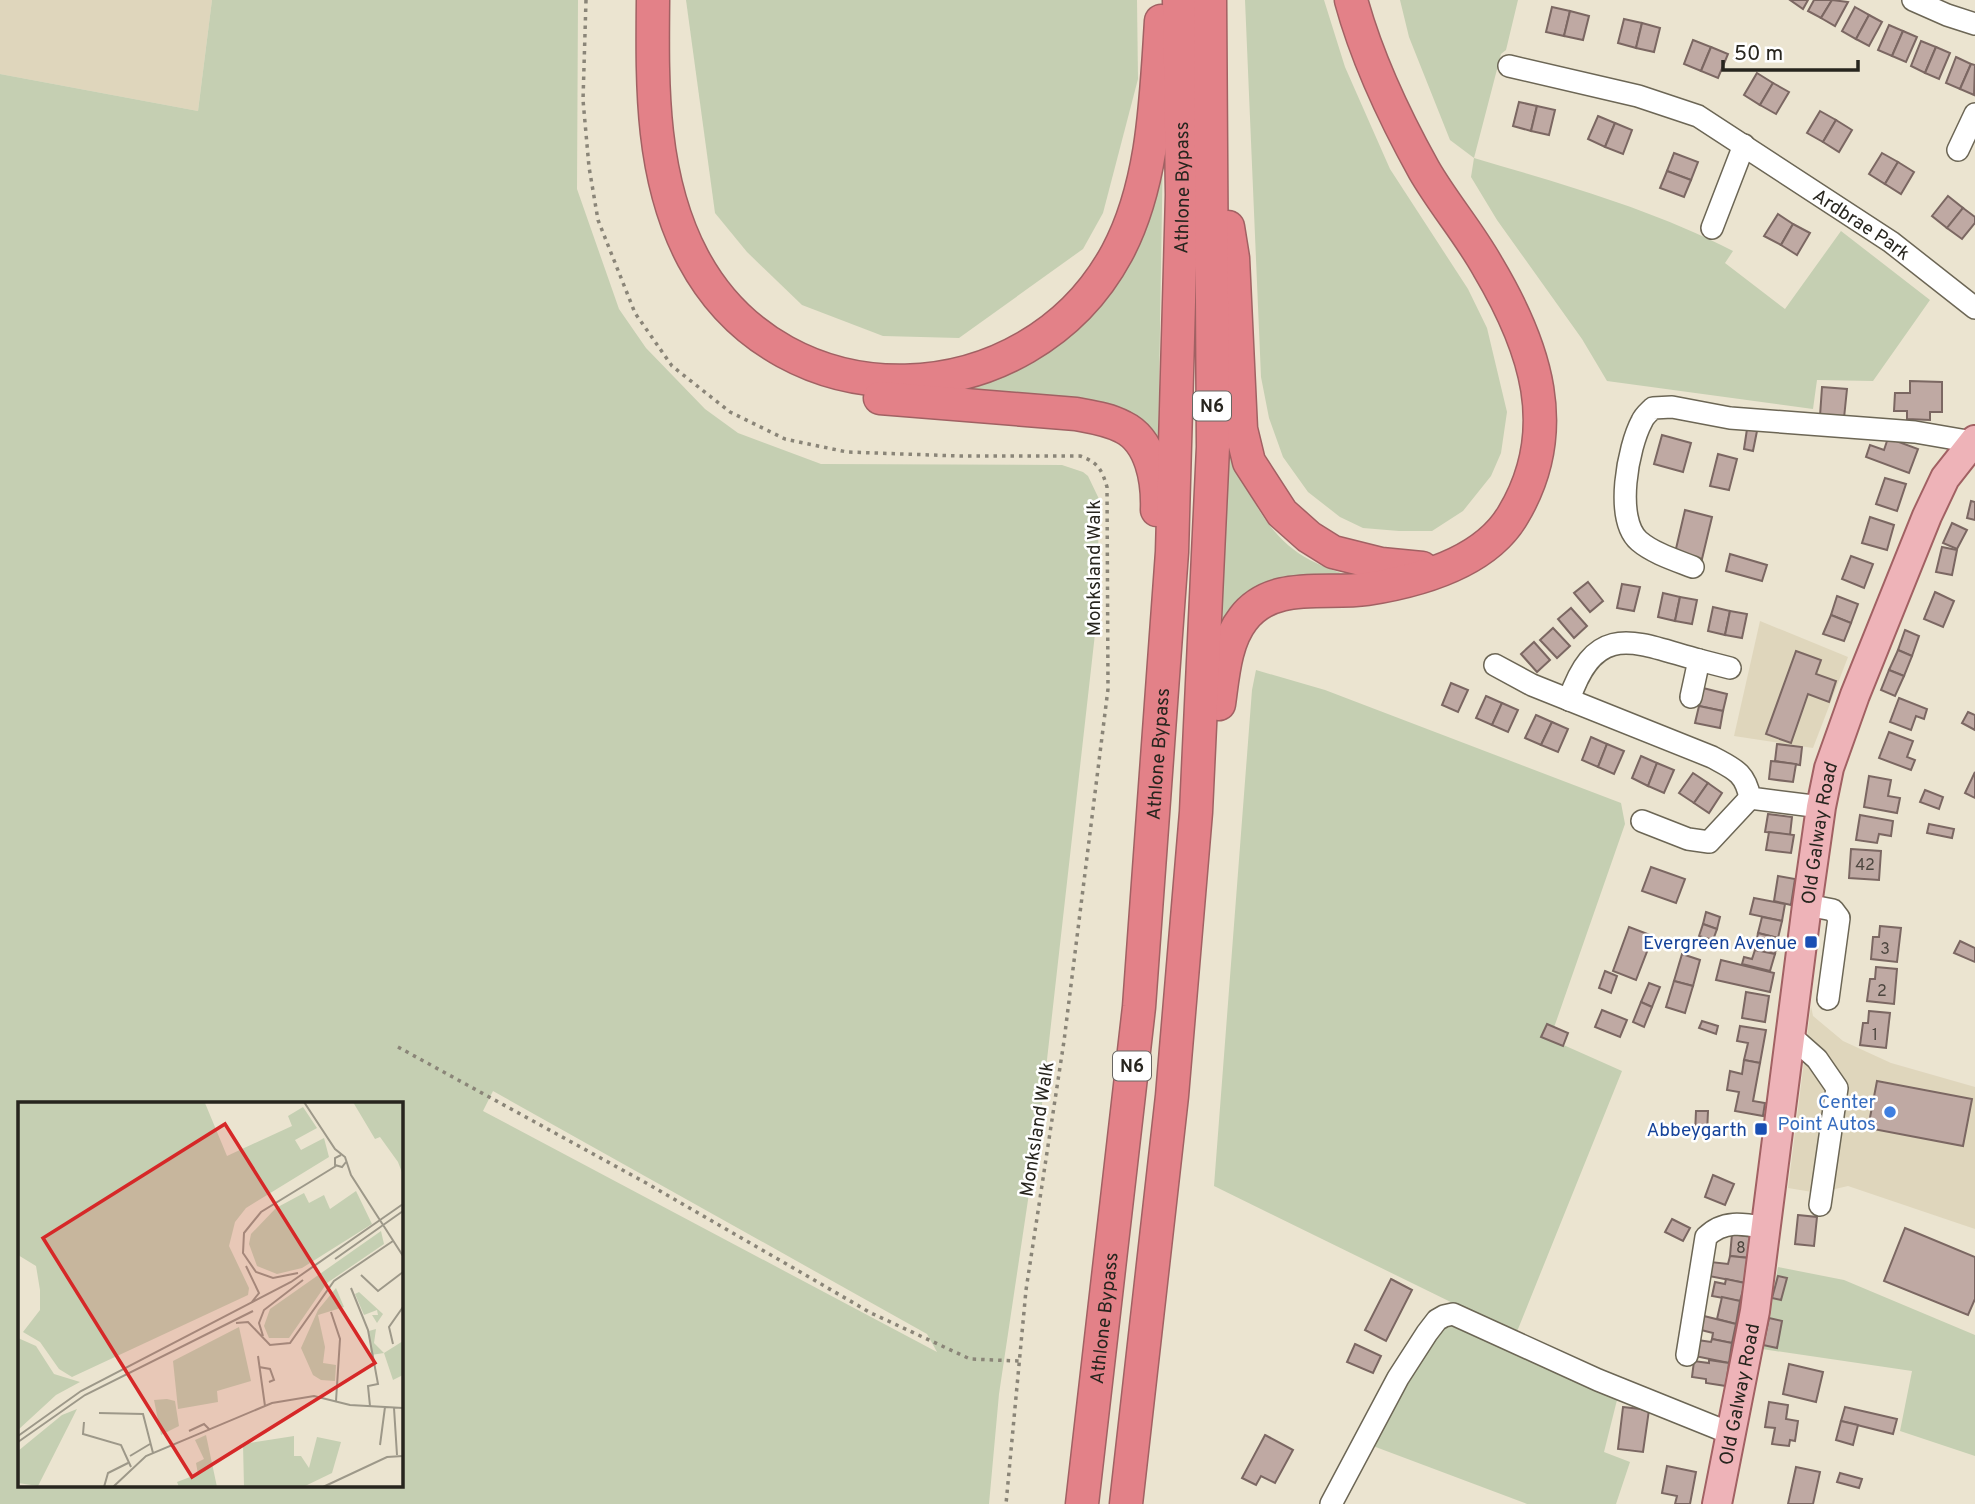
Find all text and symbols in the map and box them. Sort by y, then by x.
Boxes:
scale bar [1723,28,1858,72]
text: 50 m [1734,41,1783,68]
street label: Athlone Bypass [1170,121,1196,254]
street label: Ardbrae Park [1808,184,1914,267]
road number: N6 [1193,392,1231,420]
street label: Monksland Walk [1083,500,1107,636]
street label: Athlone Bypass [1143,687,1176,821]
street label: Old Galway Road [1797,759,1844,906]
house number: 42 [1855,856,1875,876]
place label: Evergreen Avenue [1643,932,1797,956]
marker: Evergreen Avenue [1803,934,1819,950]
house number: 3 [1880,940,1890,960]
house number: 2 [1877,982,1887,1002]
house number: 1 [1872,1026,1878,1046]
road number: N6 [1113,1051,1151,1080]
street label: Monksland Walk [1015,1060,1061,1199]
place label: Center Point Autos [1777,1091,1877,1137]
inset map [18,1102,402,1486]
marker: Center Point Autos [1882,1104,1898,1120]
place label: Abbeygarth [1646,1119,1747,1143]
marker: Abbeygarth [1753,1121,1769,1137]
house number: 8 [1736,1239,1746,1259]
street label: Athlone Bypass [1086,1251,1125,1386]
street label: Old Galway Road [1715,1322,1766,1467]

